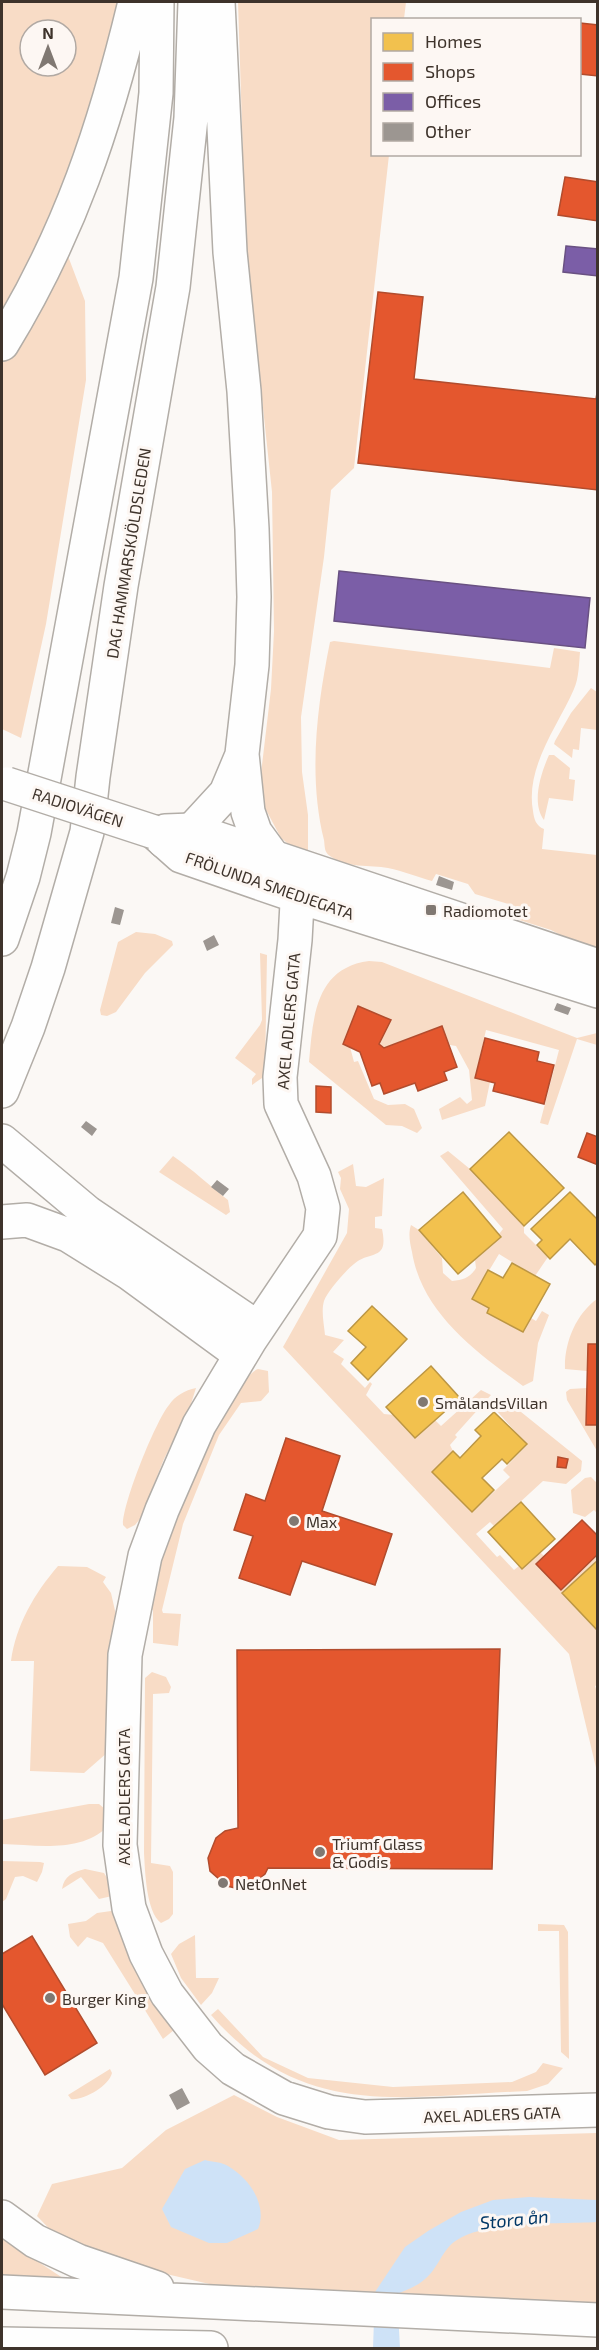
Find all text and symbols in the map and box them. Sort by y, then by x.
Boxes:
north arrow [18,18,78,78]
legend [371,18,581,156]
text: N [42,23,54,42]
text: Homes [425,30,482,52]
text: Shops [425,60,475,82]
text: Offices [425,90,481,112]
text: Other [425,120,471,142]
street label: DAG HAMMARSKJÖLDSLEDEN [102,446,154,660]
street label: RADIOVÄGEN [30,783,126,831]
street label: FRÖLUNDA SMEDJEGATA [183,847,357,923]
place label: Radiomotet [443,901,528,920]
marker: Radiomotet [424,903,438,917]
street label: AXEL ADLERS GATA [273,952,303,1090]
place label: SmålandsVillan [435,1393,548,1412]
marker: SmålandsVillan [416,1395,430,1409]
place label: Max [306,1512,338,1531]
marker: Max [287,1514,301,1528]
street label: AXEL ADLERS GATA [114,1728,133,1866]
place label: Triumf Glass & Godis [332,1834,423,1871]
marker: Triumf Glass & Godis [313,1845,327,1859]
place label: NetOnNet [235,1874,307,1893]
marker: NetOnNet [216,1876,230,1890]
place label: Burger King [62,1989,146,2008]
marker: Burger King [43,1991,57,2005]
street label: AXEL ADLERS GATA [423,2102,561,2126]
water label: Stora ån [479,2204,549,2234]

